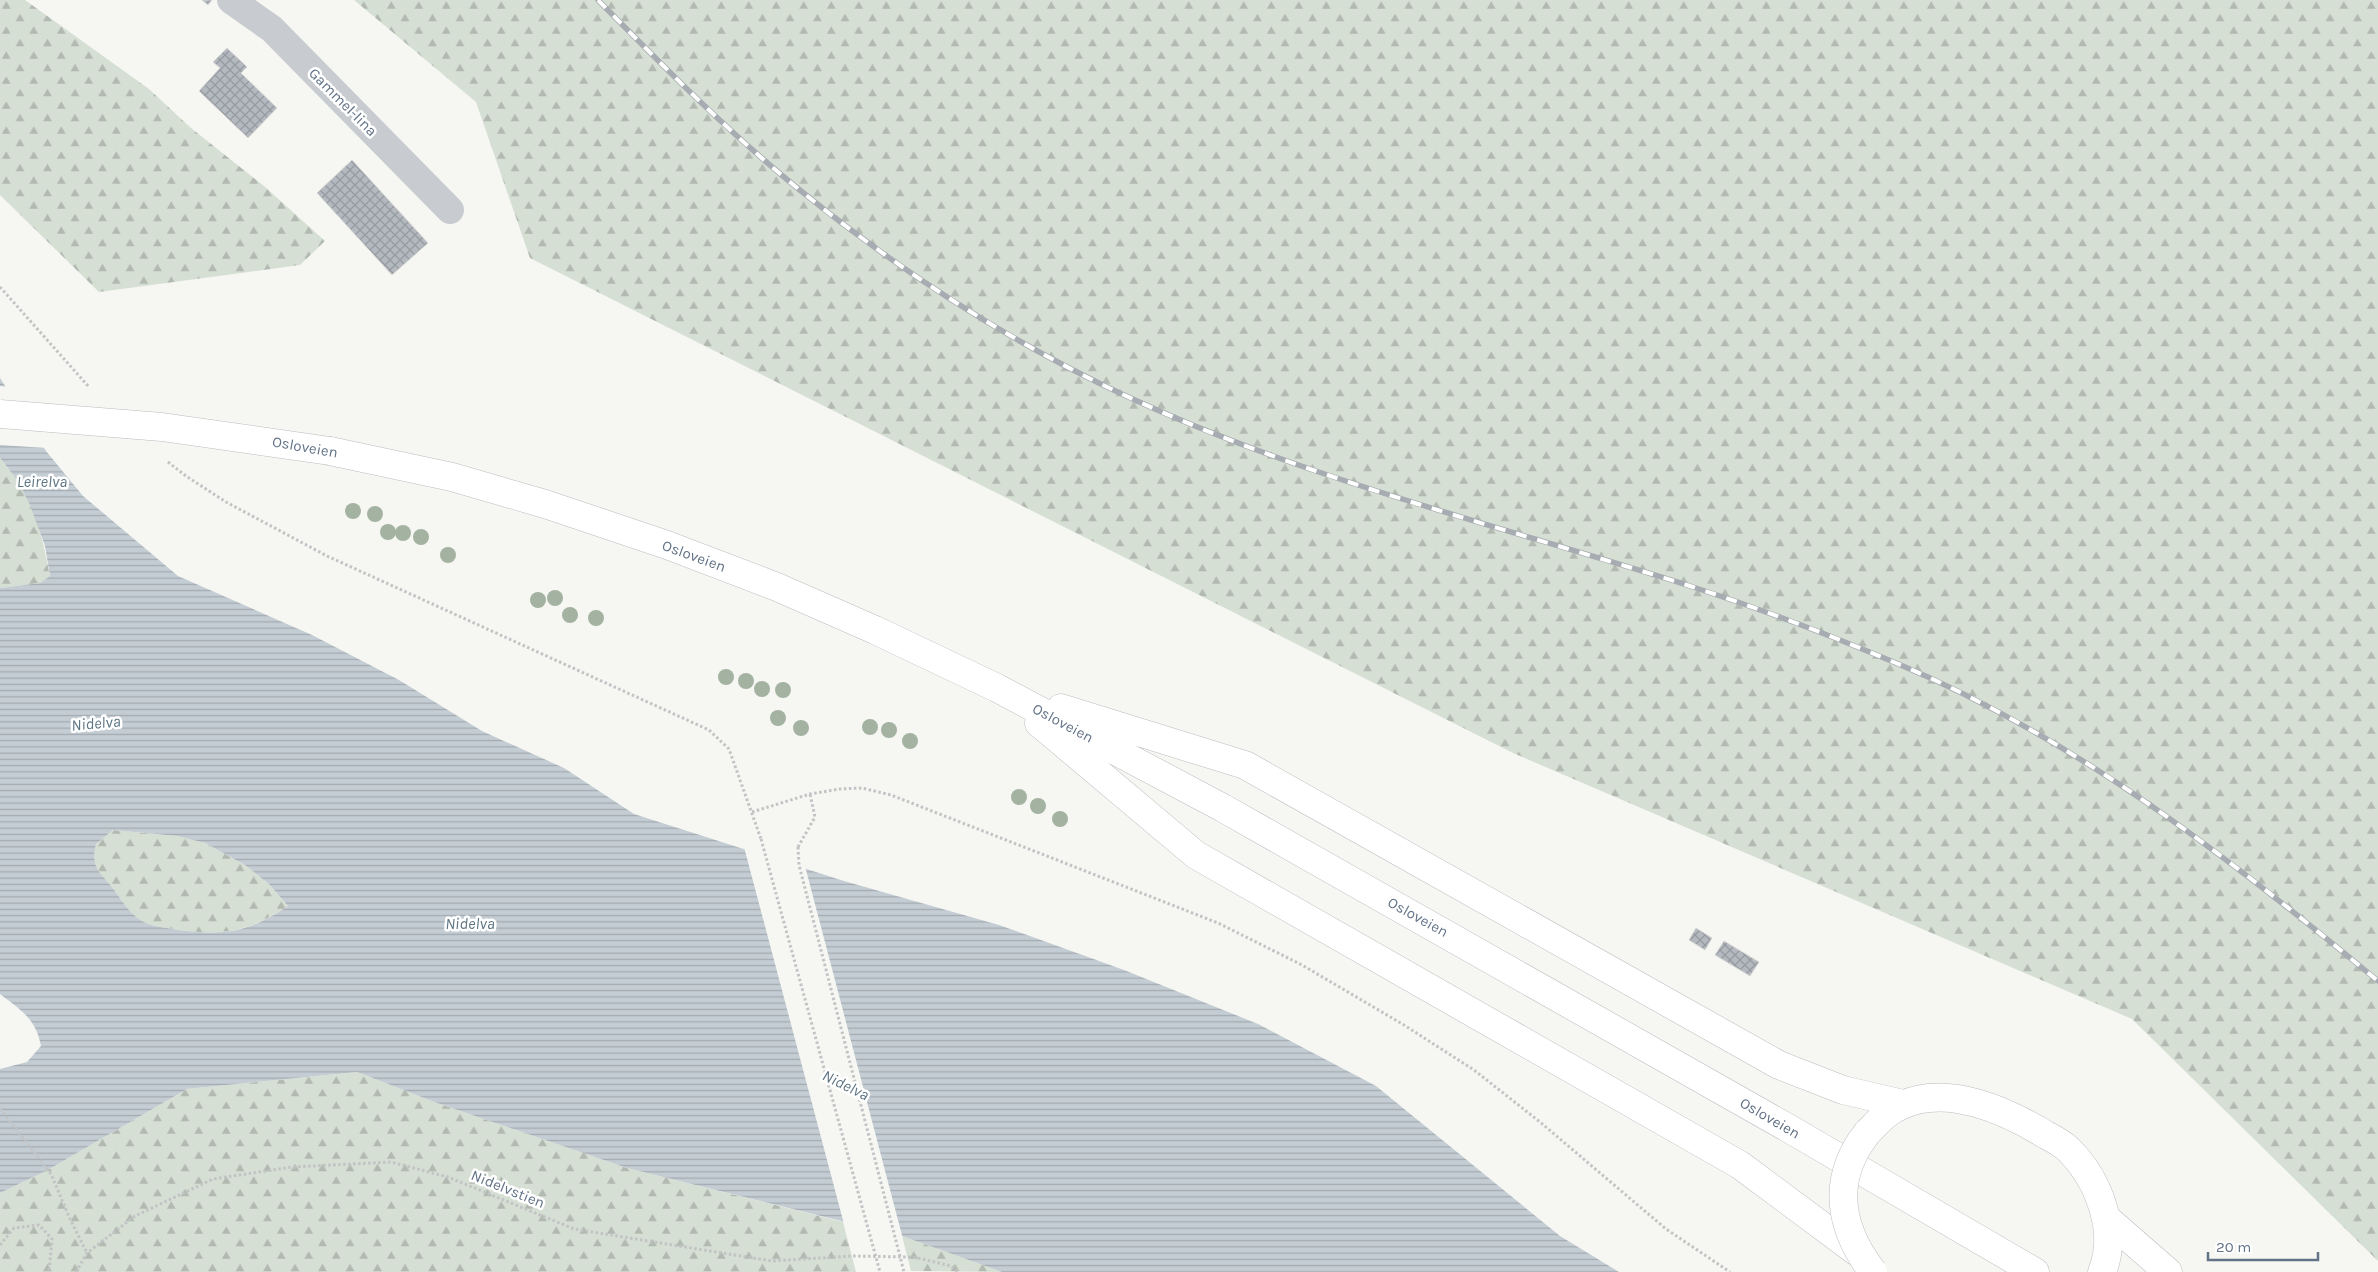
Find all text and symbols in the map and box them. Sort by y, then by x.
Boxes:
street label: Gammel-lina [305,64,381,140]
street label: Osloveien [271,432,339,462]
water label: Leirelva [17,472,67,491]
street label: Osloveien [660,536,728,576]
street label: Osloveien [1029,699,1097,747]
water label: Nidelva [71,711,121,735]
street label: Osloveien [1385,893,1451,941]
water label: Nidelva [445,914,495,933]
water label: Nidelva [820,1066,872,1104]
street label: Osloveien [1737,1094,1803,1142]
street label: Nidelvstien [469,1166,547,1212]
scale bar [2208,1230,2318,1262]
text: 20 m [2216,1238,2251,1256]

